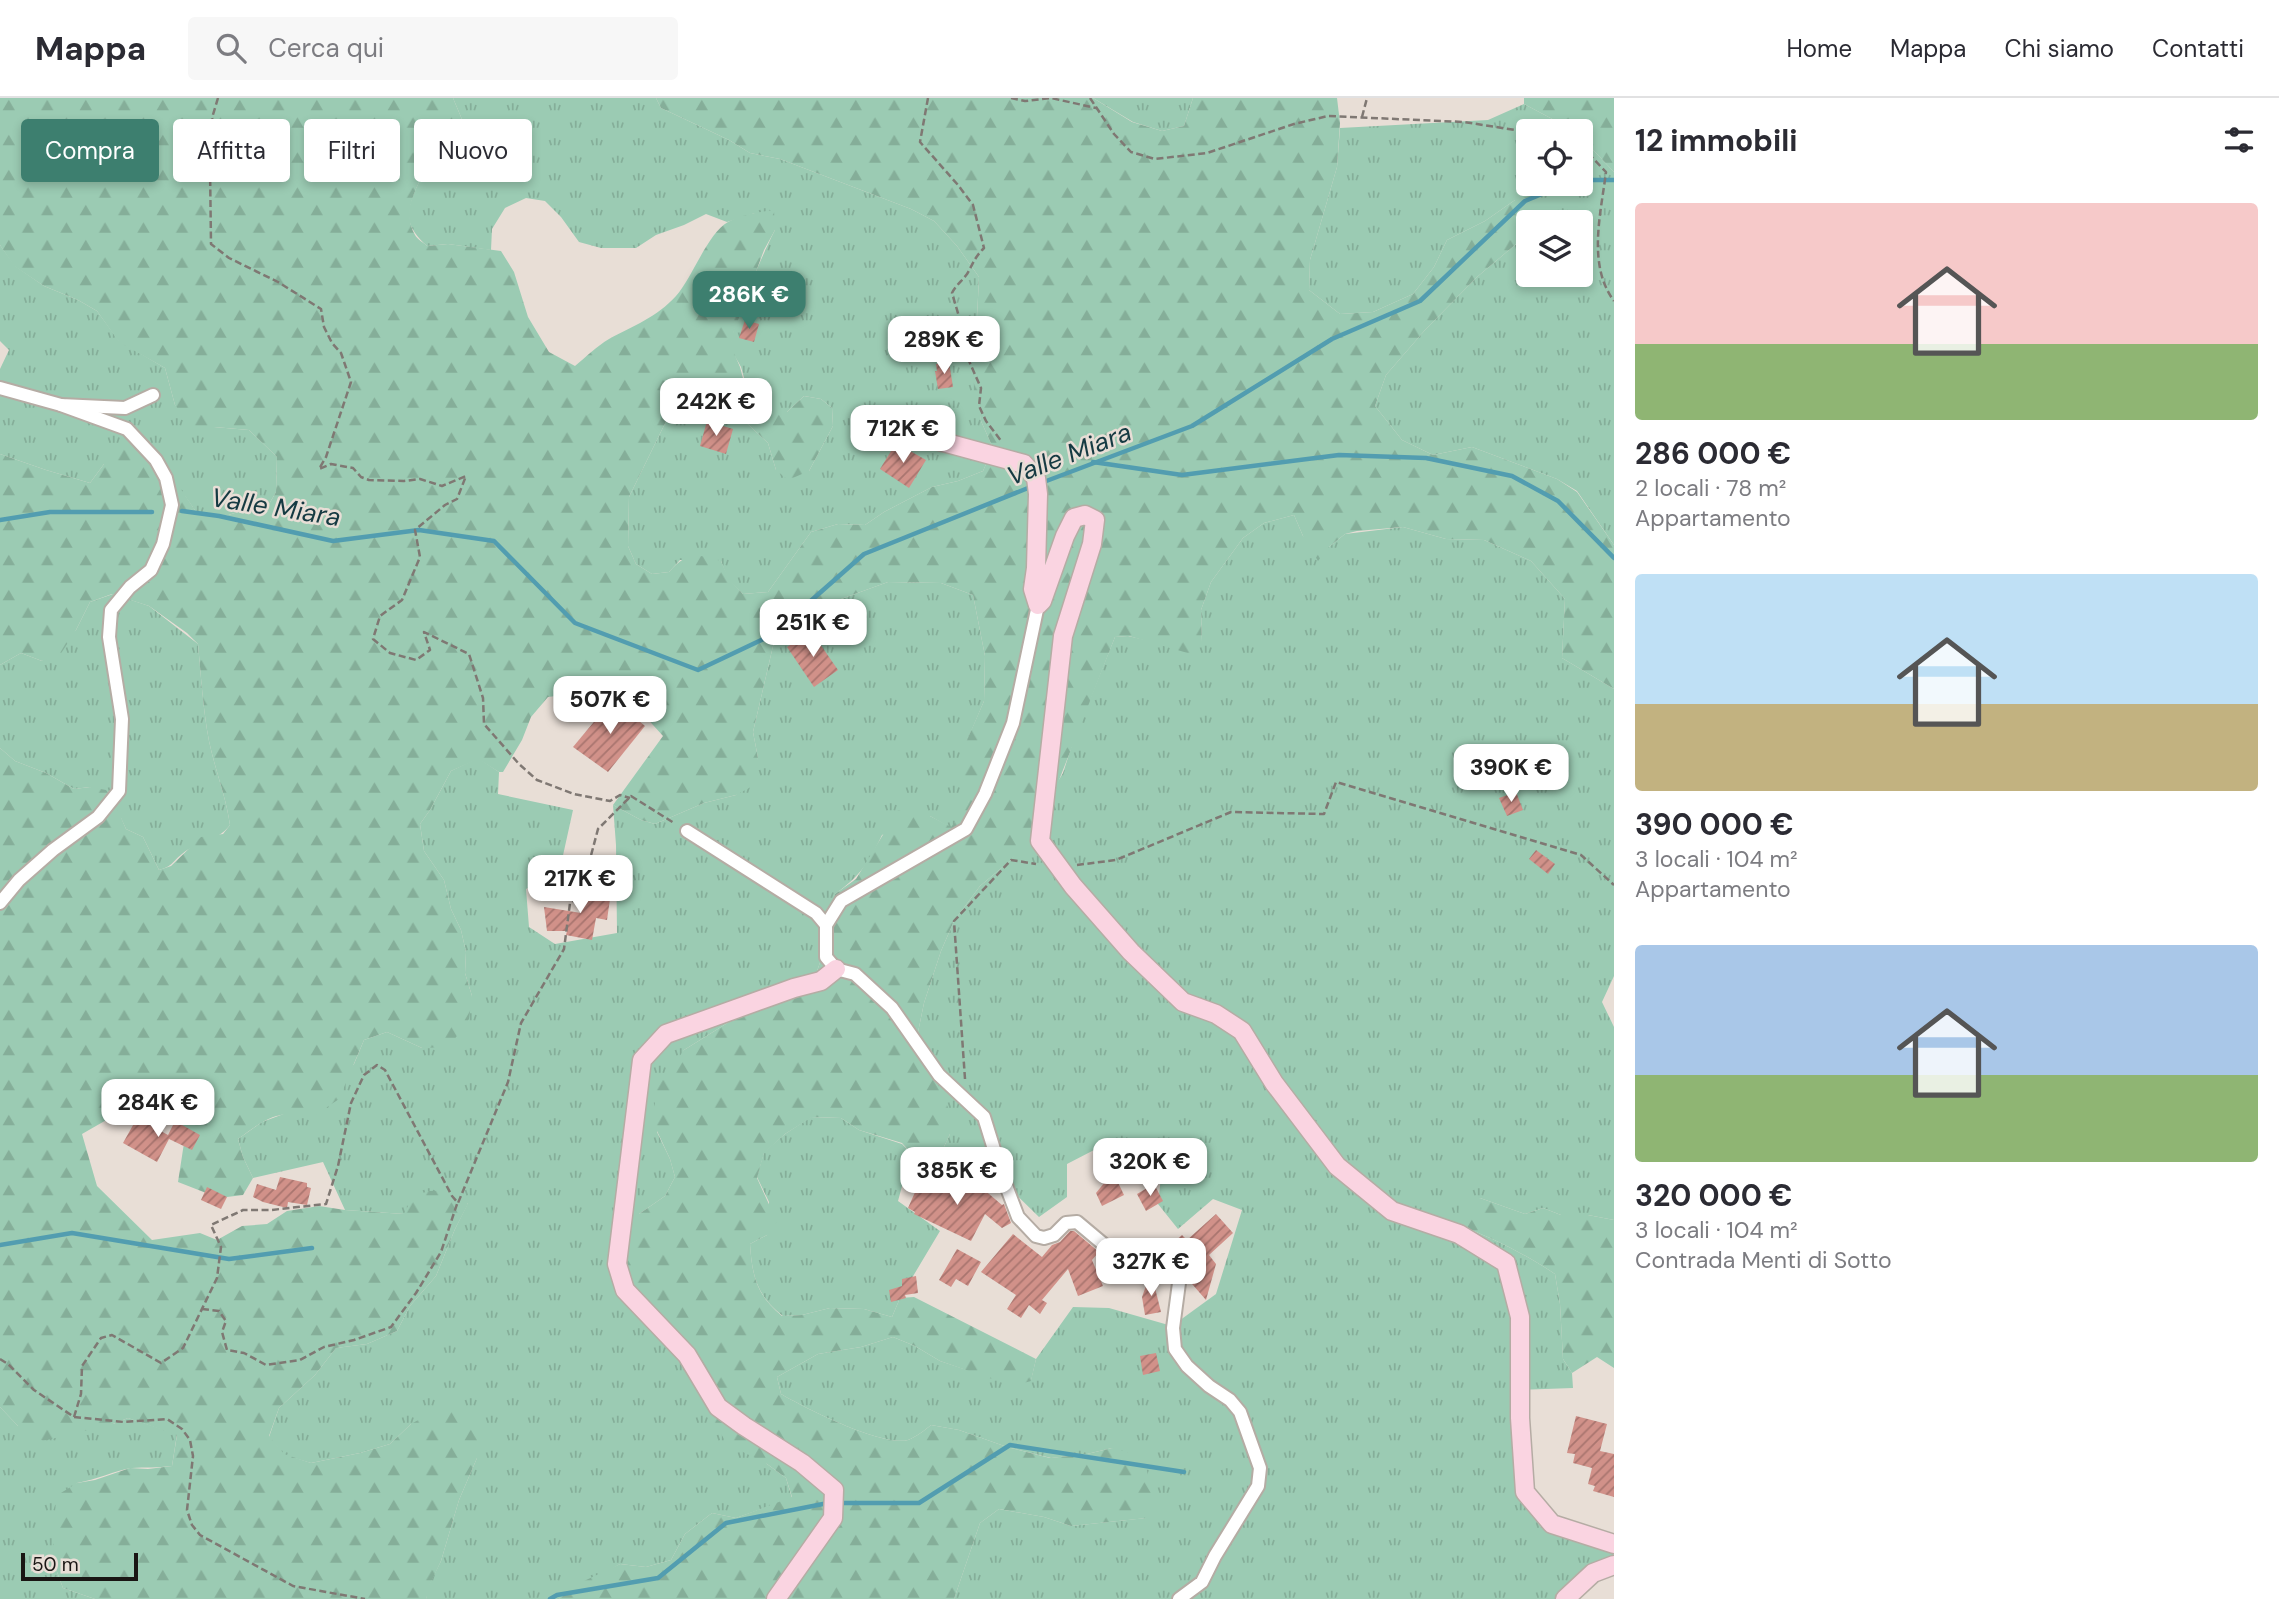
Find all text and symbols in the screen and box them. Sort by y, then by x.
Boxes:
search box [188,17,678,80]
text: Mappa [35,27,146,70]
icon: search [212,29,250,67]
text: Cerca qui [268,31,384,65]
text: Home [1786,33,1852,64]
text: Mappa [1890,33,1966,64]
text: Chi siamo [2004,33,2114,64]
text: Contatti [2152,33,2244,64]
chip: Compra [21,119,159,182]
chip: Affitta [173,119,290,182]
chip: Filtri [304,119,400,182]
chip: Nuovo [414,119,532,182]
map controls [1516,119,1593,287]
button: locate [1516,119,1593,196]
text: 12 immobili [1635,121,1797,160]
icon: filters [2220,121,2258,159]
button: layers [1516,210,1593,287]
icon: home [1884,248,2010,374]
pin: 286K € [692,272,806,331]
text: 286K € [709,279,789,309]
pin: 289K € [887,316,1001,376]
text: 289K € [904,324,984,354]
pin: 242K € [659,378,773,438]
text: 242K € [676,386,756,416]
pin: 712K € [846,406,960,465]
text: 712K € [866,413,940,443]
water label: Valle Miara [1002,415,1136,493]
text: 286 000 € [1635,434,1791,473]
text: 2 locali · 78 m² [1635,473,1786,503]
water label: Valle Miara [209,480,343,534]
text: Appartamento [1635,503,1791,533]
pin: 251K € [756,600,870,659]
text: 251K € [776,607,850,637]
icon: home [1884,619,2010,745]
pin: 507K € [553,676,667,736]
text: 507K € [569,684,651,714]
pin: 390K € [1454,744,1568,804]
text: 390K € [1470,752,1552,782]
text: 390 000 € [1635,805,1794,844]
text: 3 locali · 104 m² [1635,844,1798,874]
pin: 217K € [523,856,637,915]
text: 217K € [544,863,616,893]
text: Appartamento [1635,874,1791,904]
icon: home [1884,990,2010,1116]
pin: 284K € [101,1080,215,1139]
text: 284K € [117,1087,199,1117]
pin: 320K € [1093,1138,1207,1198]
text: 320K € [1109,1146,1191,1176]
pin: 385K € [900,1148,1014,1207]
text: 385K € [916,1155,998,1185]
text: 320 000 € [1635,1176,1793,1215]
text: 3 locali · 104 m² [1635,1215,1798,1245]
pin: 327K € [1094,1238,1208,1298]
text: Contrada Menti di Sotto [1635,1245,1892,1275]
text: 327K € [1112,1246,1190,1276]
scale bar [21,1550,138,1582]
text: 50 m [32,1552,79,1577]

